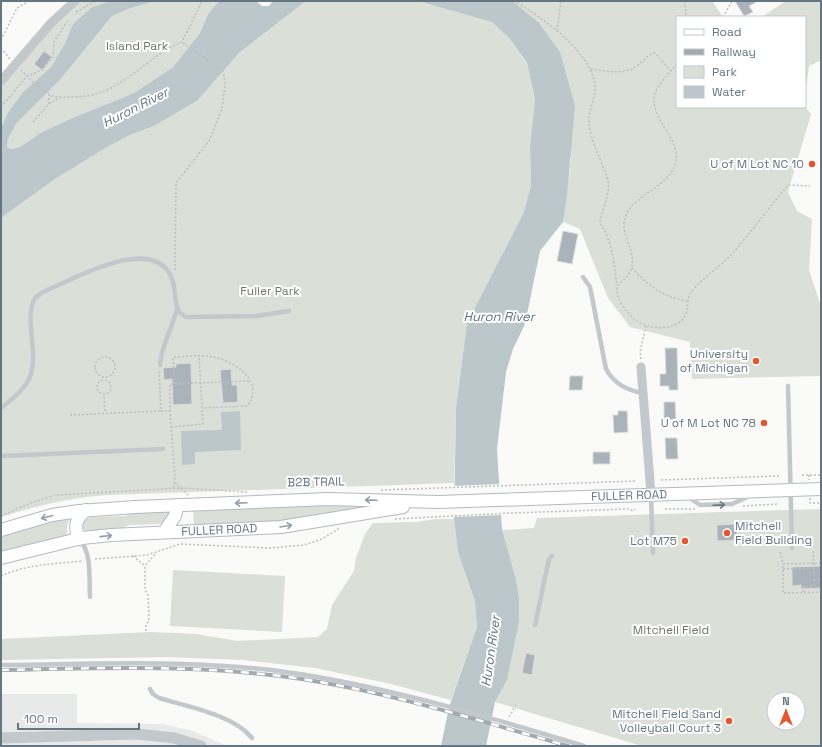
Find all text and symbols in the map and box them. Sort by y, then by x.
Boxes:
legend [676,16,806,108]
text: Road [712,24,741,40]
park label: Island Park [106,38,169,54]
text: Railway [712,44,756,60]
text: Park [712,64,737,80]
water label: Huron River [100,83,173,131]
text: Water [712,84,746,100]
place label: U of M Lot NC 10 [710,156,804,172]
marker: U of M Lot NC 10 [807,159,817,169]
park label: Fuller Park [240,283,300,299]
water label: Huron River [463,308,537,325]
place label: University of Michigan [680,346,748,376]
marker: University of Michigan [751,356,761,366]
place label: U of M Lot NC 78 [661,415,756,431]
marker: U of M Lot NC 78 [759,418,769,428]
street label: B2B TRAIL [287,473,345,491]
street label: FULLER ROAD [591,486,667,505]
one-way arrow [365,497,378,504]
one-way arrow [235,499,248,507]
one-way arrow [712,501,725,509]
one-way arrow [41,513,54,521]
place label: Mitchell Field Building [735,518,812,548]
street label: FULLER ROAD [181,520,258,540]
one-way arrow [279,522,292,530]
marker: Mitchell Field Building [722,528,732,538]
one-way arrow [99,532,112,539]
place label: Lot M75 [630,533,677,549]
marker: Lot M75 [680,536,690,546]
water label: Huron River [477,613,504,688]
park label: Mitchell Field [633,622,709,638]
north arrow [766,691,806,731]
text: N [782,694,790,708]
scale bar [18,705,139,731]
place label: Mitchell Field Sand Volleyball Court 3 [612,706,721,736]
text: 100 m [24,711,58,727]
marker: Mitchell Field Sand Volleyball Court 3 [724,716,734,726]

